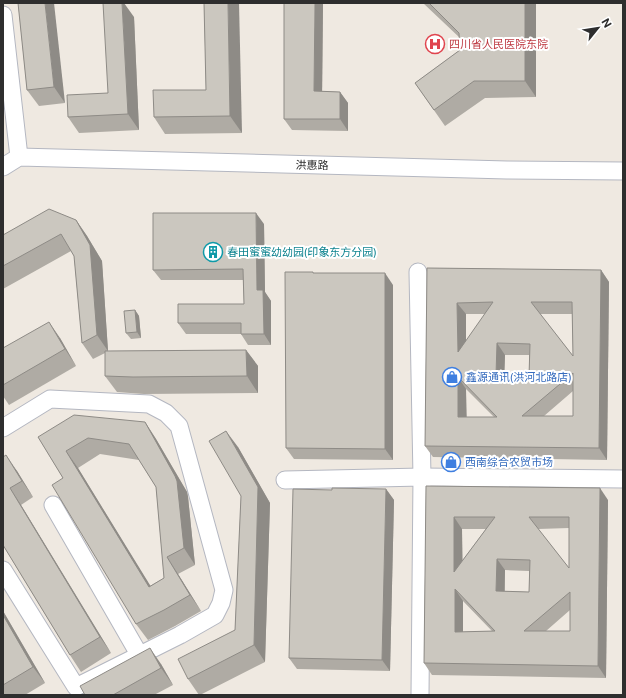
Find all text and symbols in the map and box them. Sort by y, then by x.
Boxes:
north arrow [578,8,618,48]
text: N [599,16,614,30]
hospital icon: 四川省人民医院东院 [424,33,446,55]
place label: 四川省人民医院东院 [449,38,548,50]
street label: 洪惠路 [295,159,329,171]
building icon: 春田蜜蜜幼幼园(印象东方分园) [202,241,224,263]
place label: 春田蜜蜜幼幼园(印象东方分园) [227,246,377,258]
shop icon: 鑫源通讯(洪河北路店) [441,366,463,388]
place label: 鑫源通讯(洪河北路店) [466,371,572,383]
shop icon: 西南综合农贸市场 [440,451,462,473]
place label: 西南综合农贸市场 [465,456,553,468]

